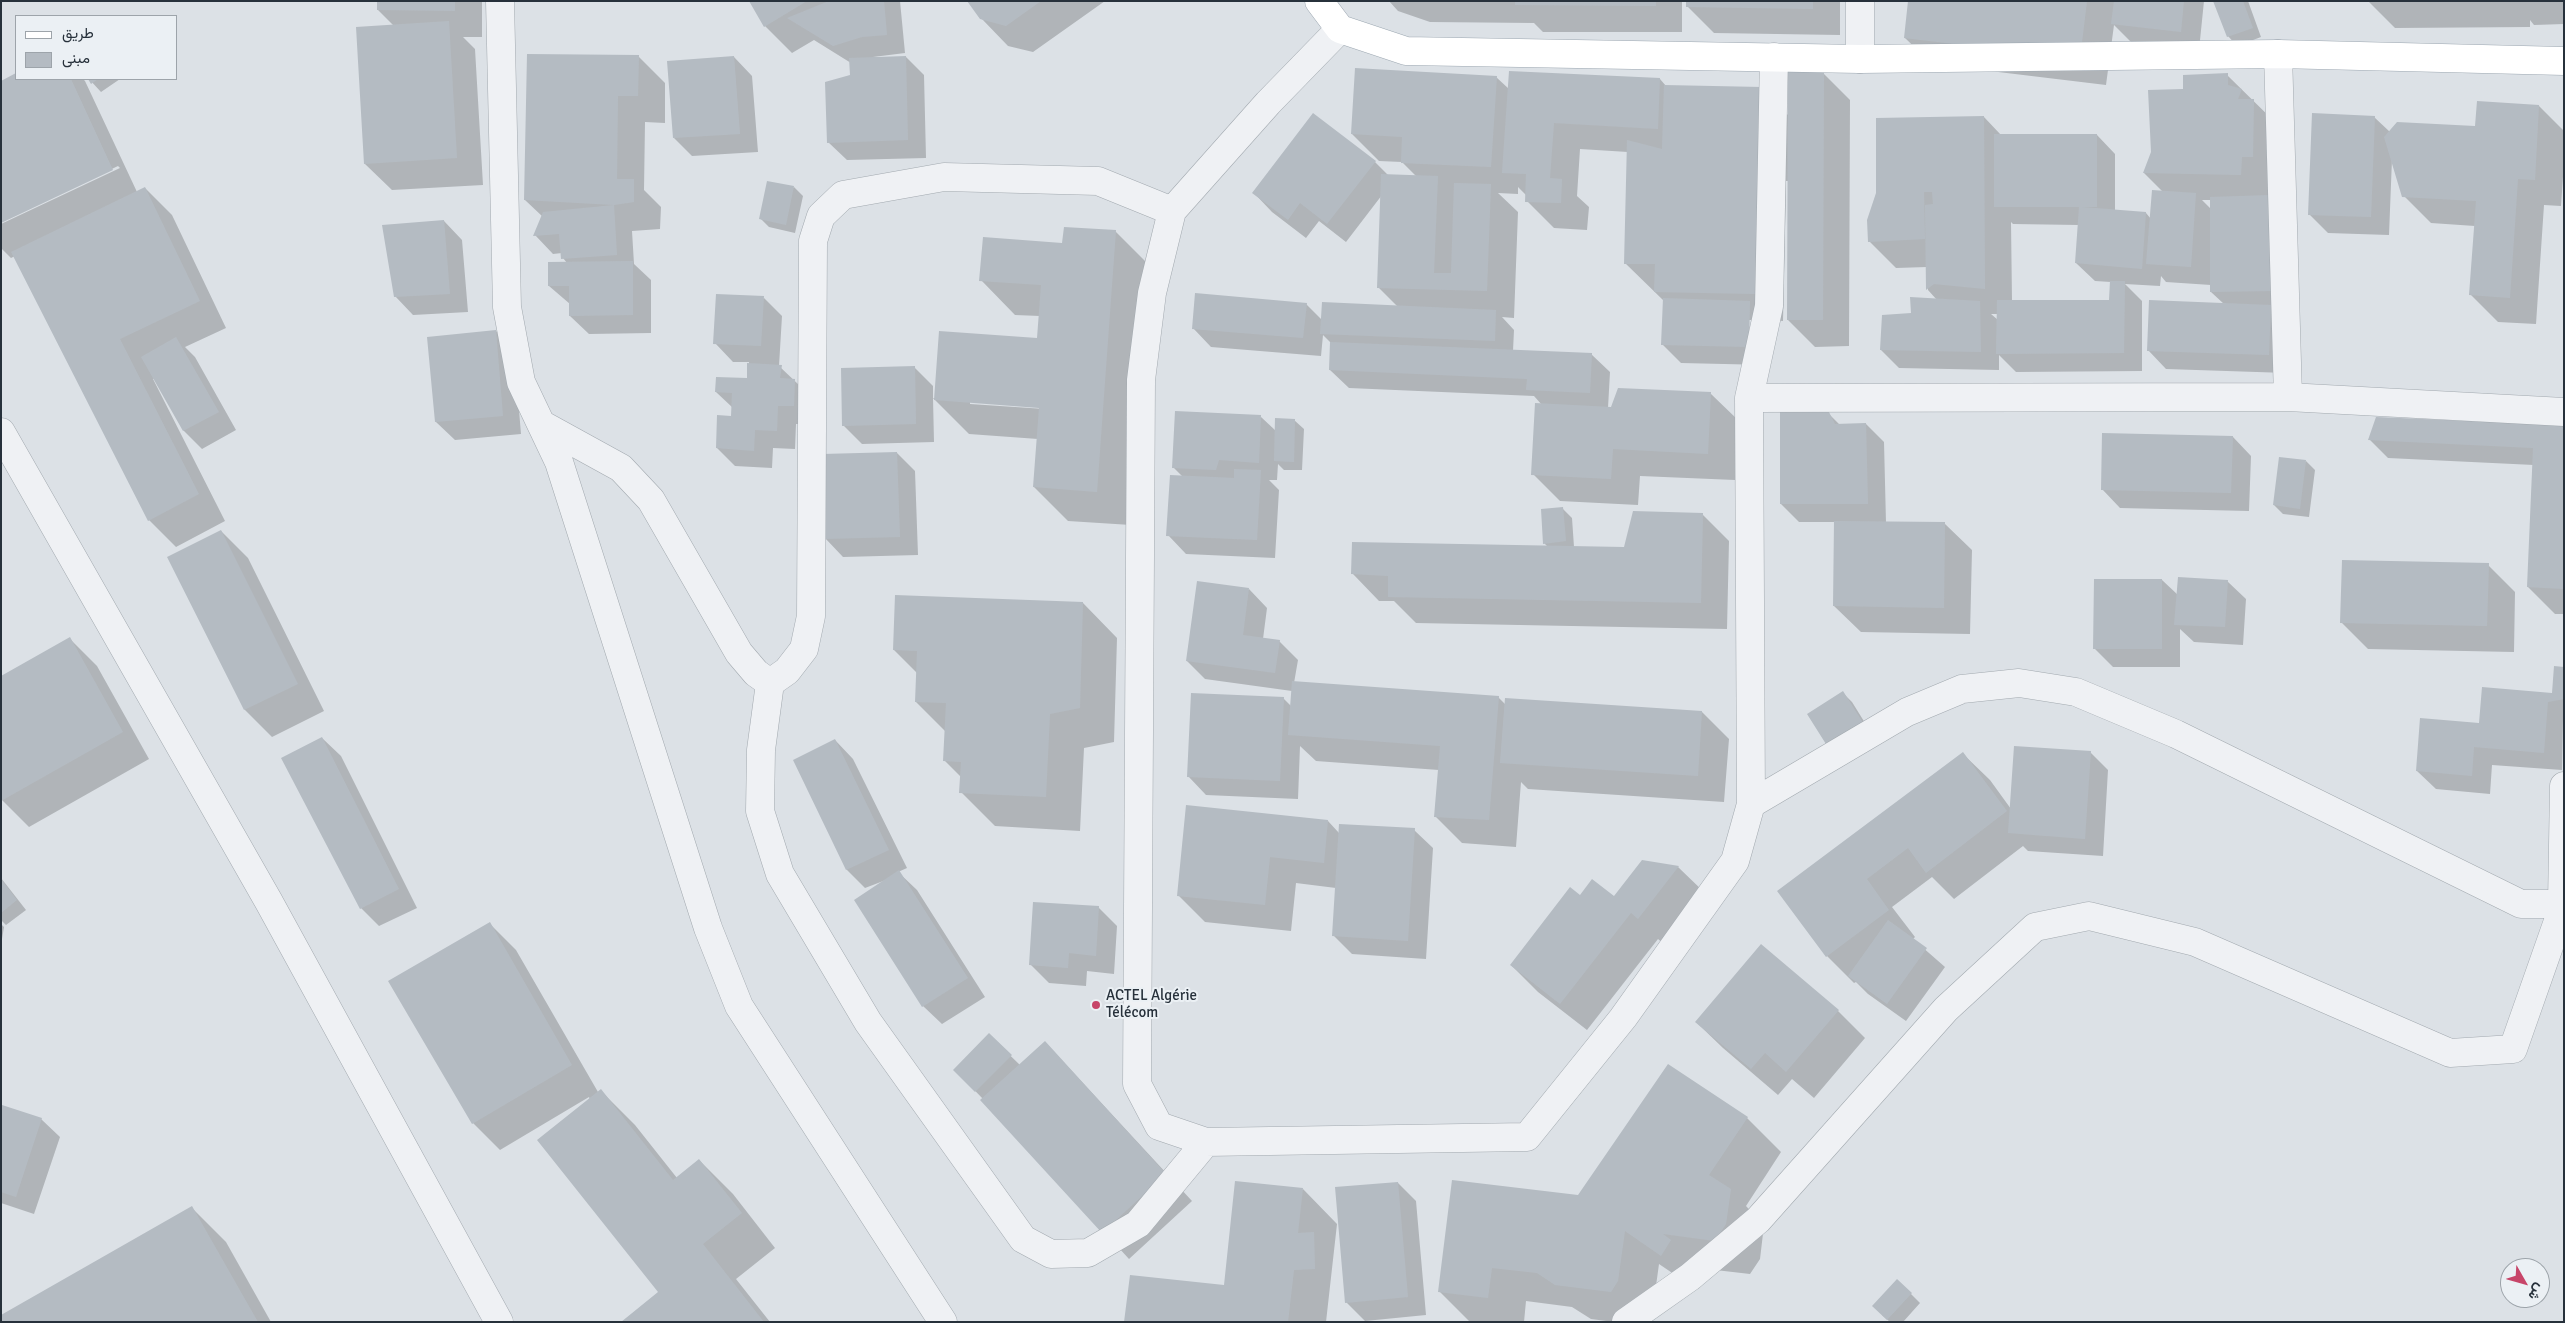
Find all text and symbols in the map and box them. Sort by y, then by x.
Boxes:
legend [15,15,178,80]
text: طريق [62,24,94,42]
text: مبنى [62,49,90,67]
place label: ACTEL Algérie Télécom [1106,987,1197,1022]
marker: ACTEL Algérie Télécom [1090,999,1102,1011]
north arrow [2500,1258,2550,1308]
text: ش [2525,1280,2548,1304]

